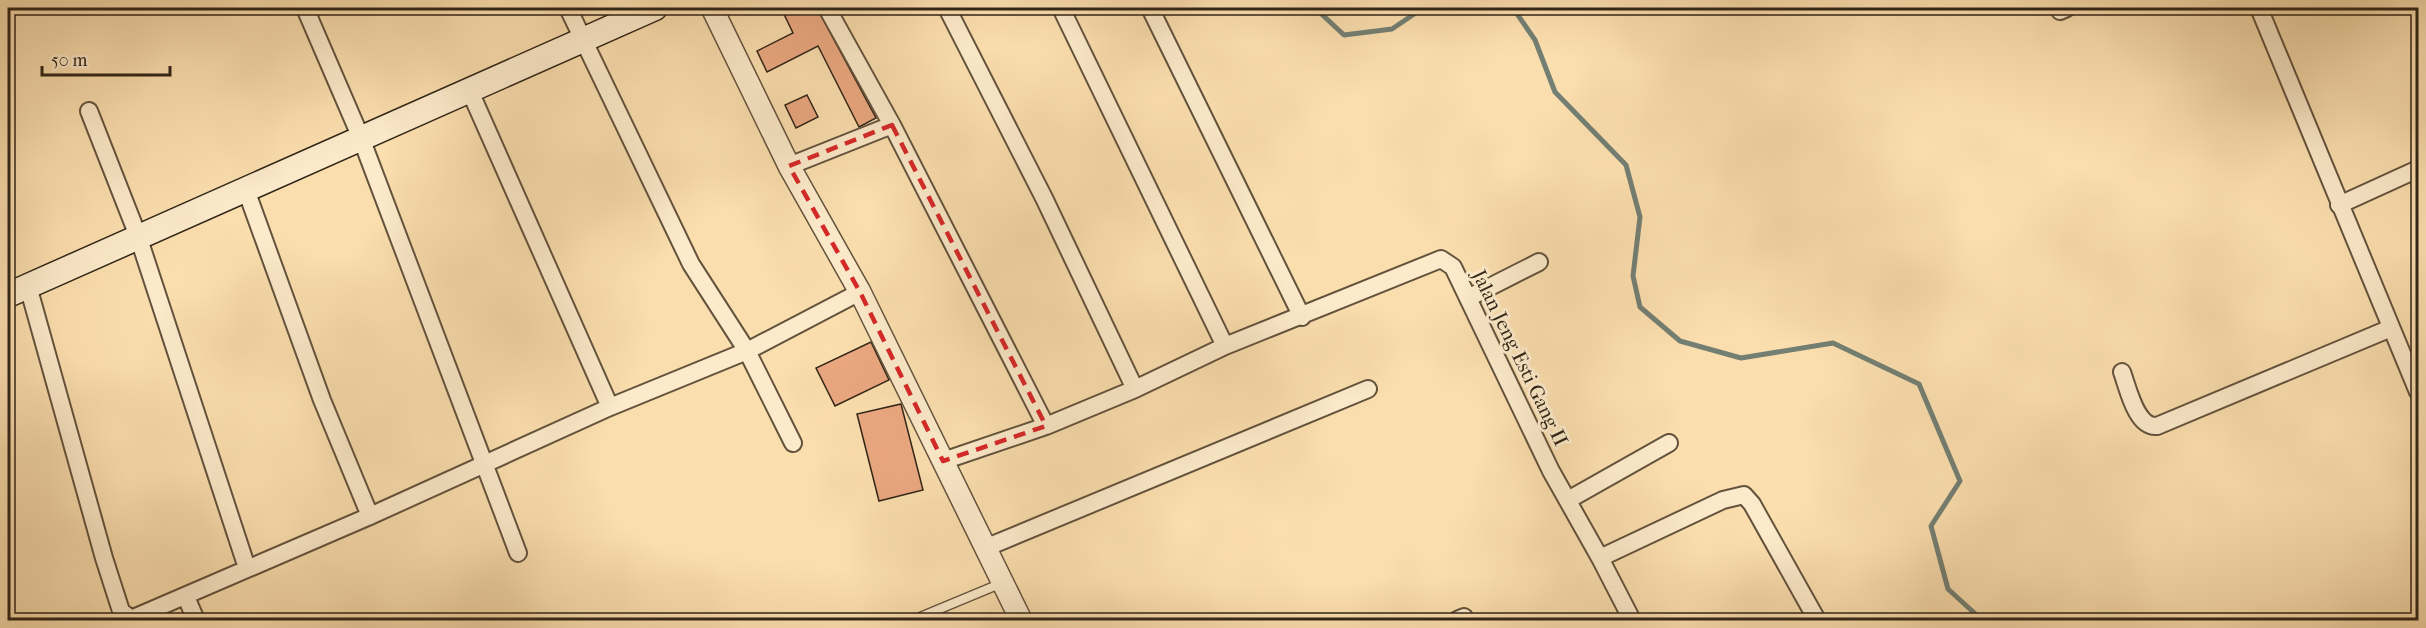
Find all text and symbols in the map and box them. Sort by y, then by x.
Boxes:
scale bar [42,39,170,77]
text: 50 m [51,50,88,71]
street label: Jalan Jeng Esti Gang II [1466,264,1573,450]

